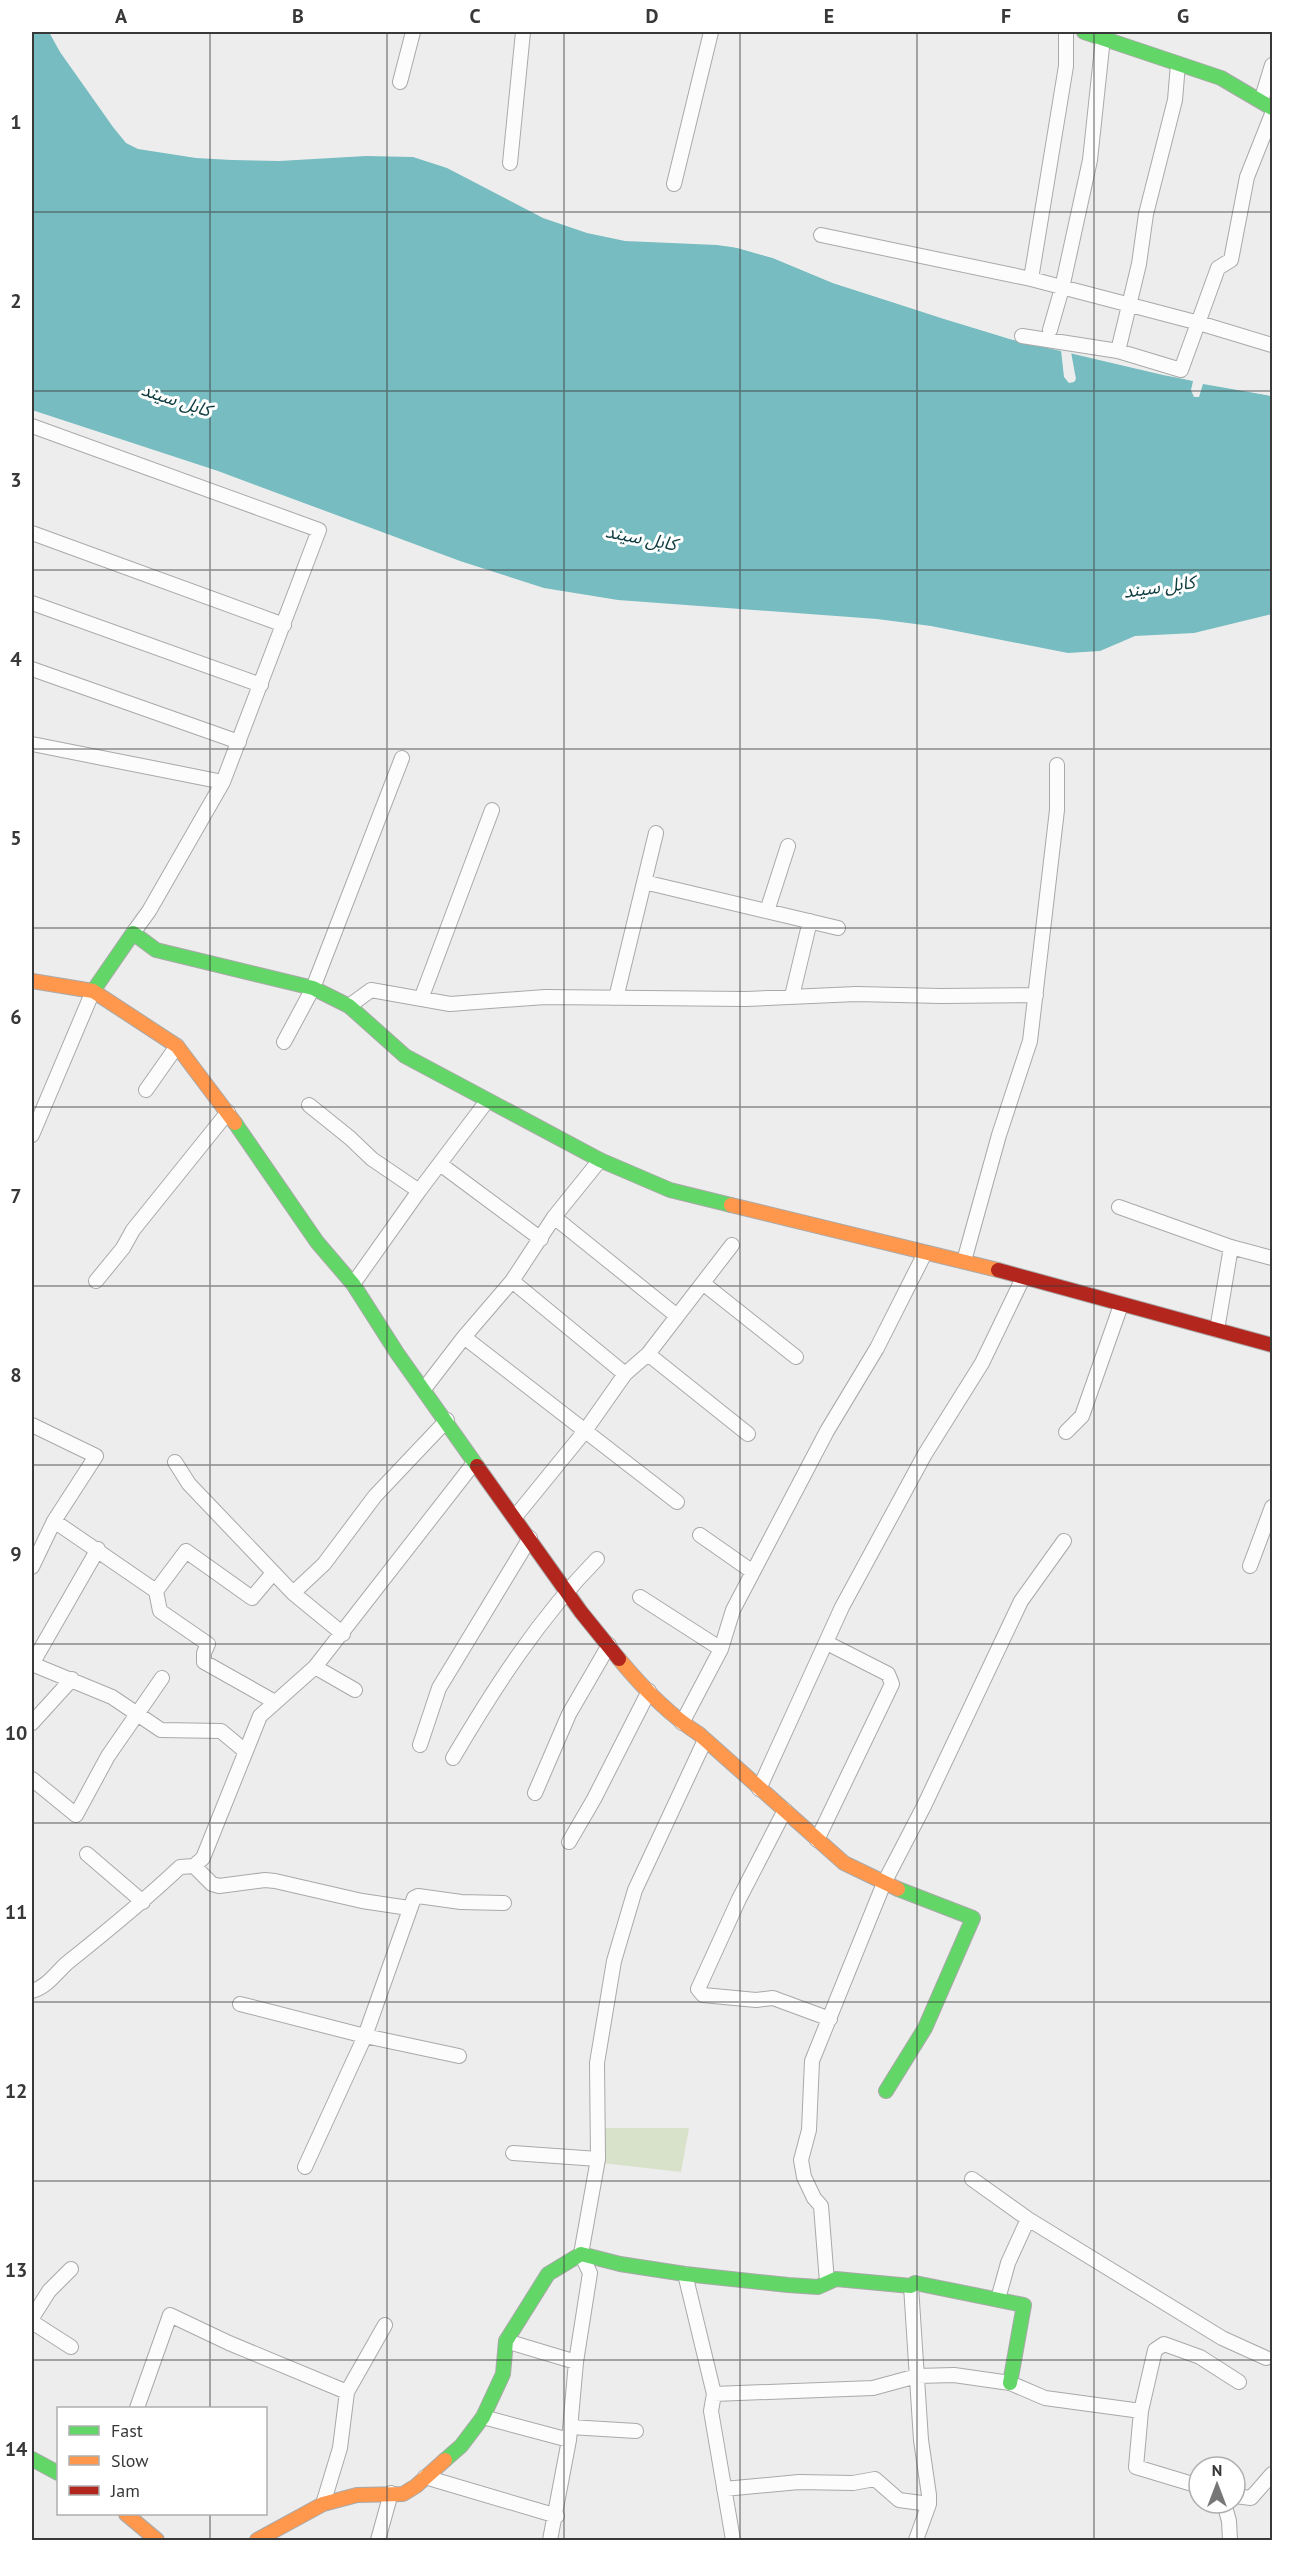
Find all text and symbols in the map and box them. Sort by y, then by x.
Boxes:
text: A [115,3,128,29]
text: B [292,3,304,29]
text: C [469,3,481,29]
text: D [646,3,659,29]
text: E [824,3,834,29]
text: F [1001,3,1011,29]
text: G [1177,3,1189,29]
text: 1 [10,109,22,135]
text: 2 [10,288,22,314]
water label: کابل سيند [138,377,217,423]
text: 3 [10,467,22,493]
water label: کابل سيند [604,519,682,556]
water label: کابل سيند [1122,570,1200,603]
text: 4 [10,646,22,672]
text: 5 [10,825,22,851]
text: 6 [10,1004,22,1030]
text: 7 [10,1183,22,1209]
text: 8 [10,1362,22,1388]
text: 9 [10,1541,22,1567]
text: 10 [5,1720,27,1746]
text: 11 [5,1899,27,1925]
text: 12 [5,2078,27,2104]
text: 13 [5,2257,27,2283]
legend [57,2407,267,2515]
text: Fast [111,2419,143,2442]
text: 14 [5,2436,28,2462]
text: Slow [111,2449,149,2472]
north arrow [1187,2455,1247,2515]
text: N [1212,2460,1222,2480]
text: Jam [110,2479,140,2502]

